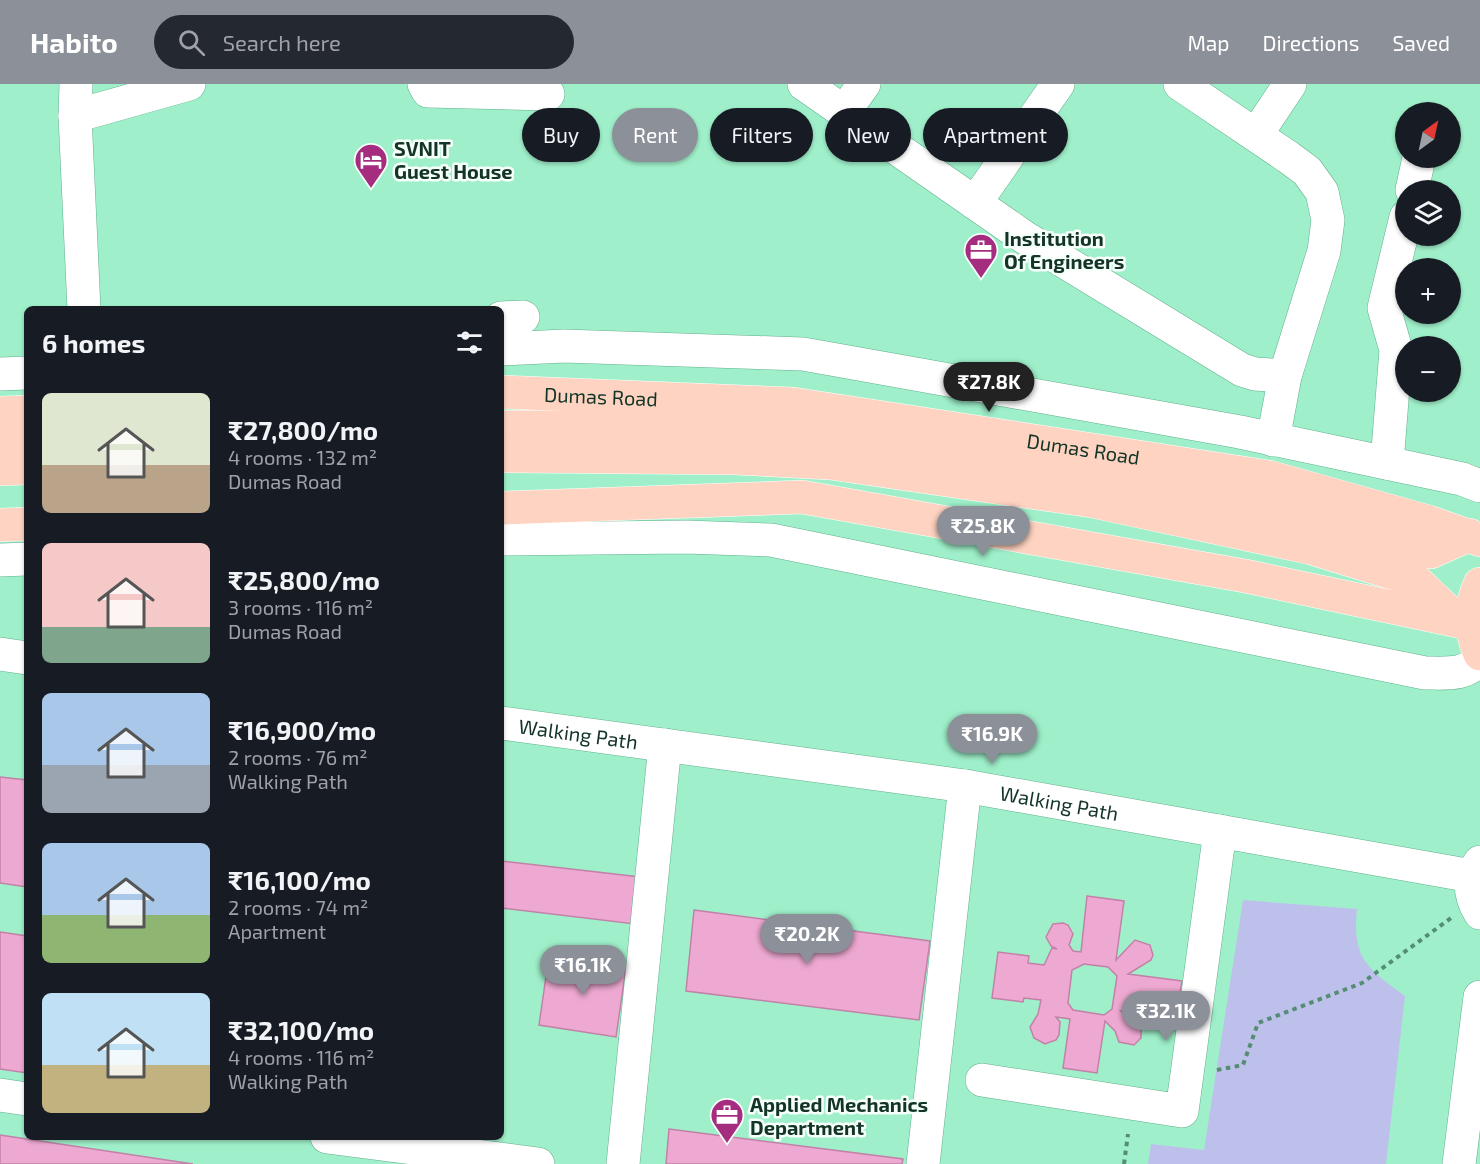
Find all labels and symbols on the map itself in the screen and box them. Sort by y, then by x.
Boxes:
north arrow [1395,102,1461,168]
place label: SVNIT Guest House [394,136,513,183]
hotel icon: SVNIT Guest House [353,142,389,189]
place label: Institution Of Engineers [1004,226,1124,273]
office icon: Institution Of Engineers [963,232,999,279]
pin: ₹27.8K [940,362,1038,413]
street label: Dumas Road [544,382,658,410]
street label: Dumas Road [1025,428,1141,469]
pin: ₹25.8K [934,506,1032,557]
street label: Walking Path [517,714,639,753]
pin: ₹16.9K [943,714,1041,765]
street label: Walking Path [998,780,1120,825]
pin: ₹20.2K [758,914,856,965]
pin: ₹16.1K [534,945,632,996]
pin: ₹32.1K [1117,991,1215,1042]
place label: Applied Mechanics Department [750,1092,928,1139]
office icon: Applied Mechanics Department [709,1097,745,1144]

